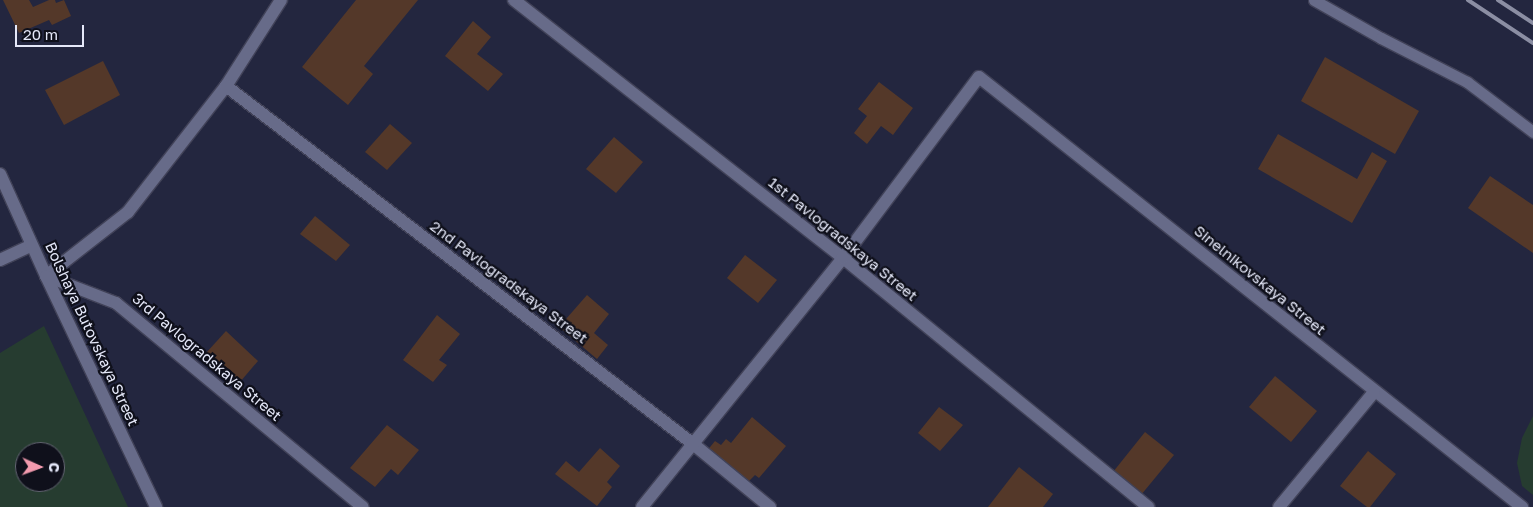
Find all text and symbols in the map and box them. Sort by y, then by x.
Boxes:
scale bar [18,15,86,47]
text: 20 m [23,25,58,43]
street label: 1st Pavlogradskaya Street [765,173,921,305]
street label: 2nd Pavlogradskaya Street [427,217,591,347]
street label: Sinelnikovskaya Street [1191,221,1329,339]
street label: Bolshaya Butovskaya Street [41,239,143,429]
street label: 3rd Pavlogradskaya Street [129,289,285,425]
north arrow [15,442,65,492]
text: С [46,462,63,473]

